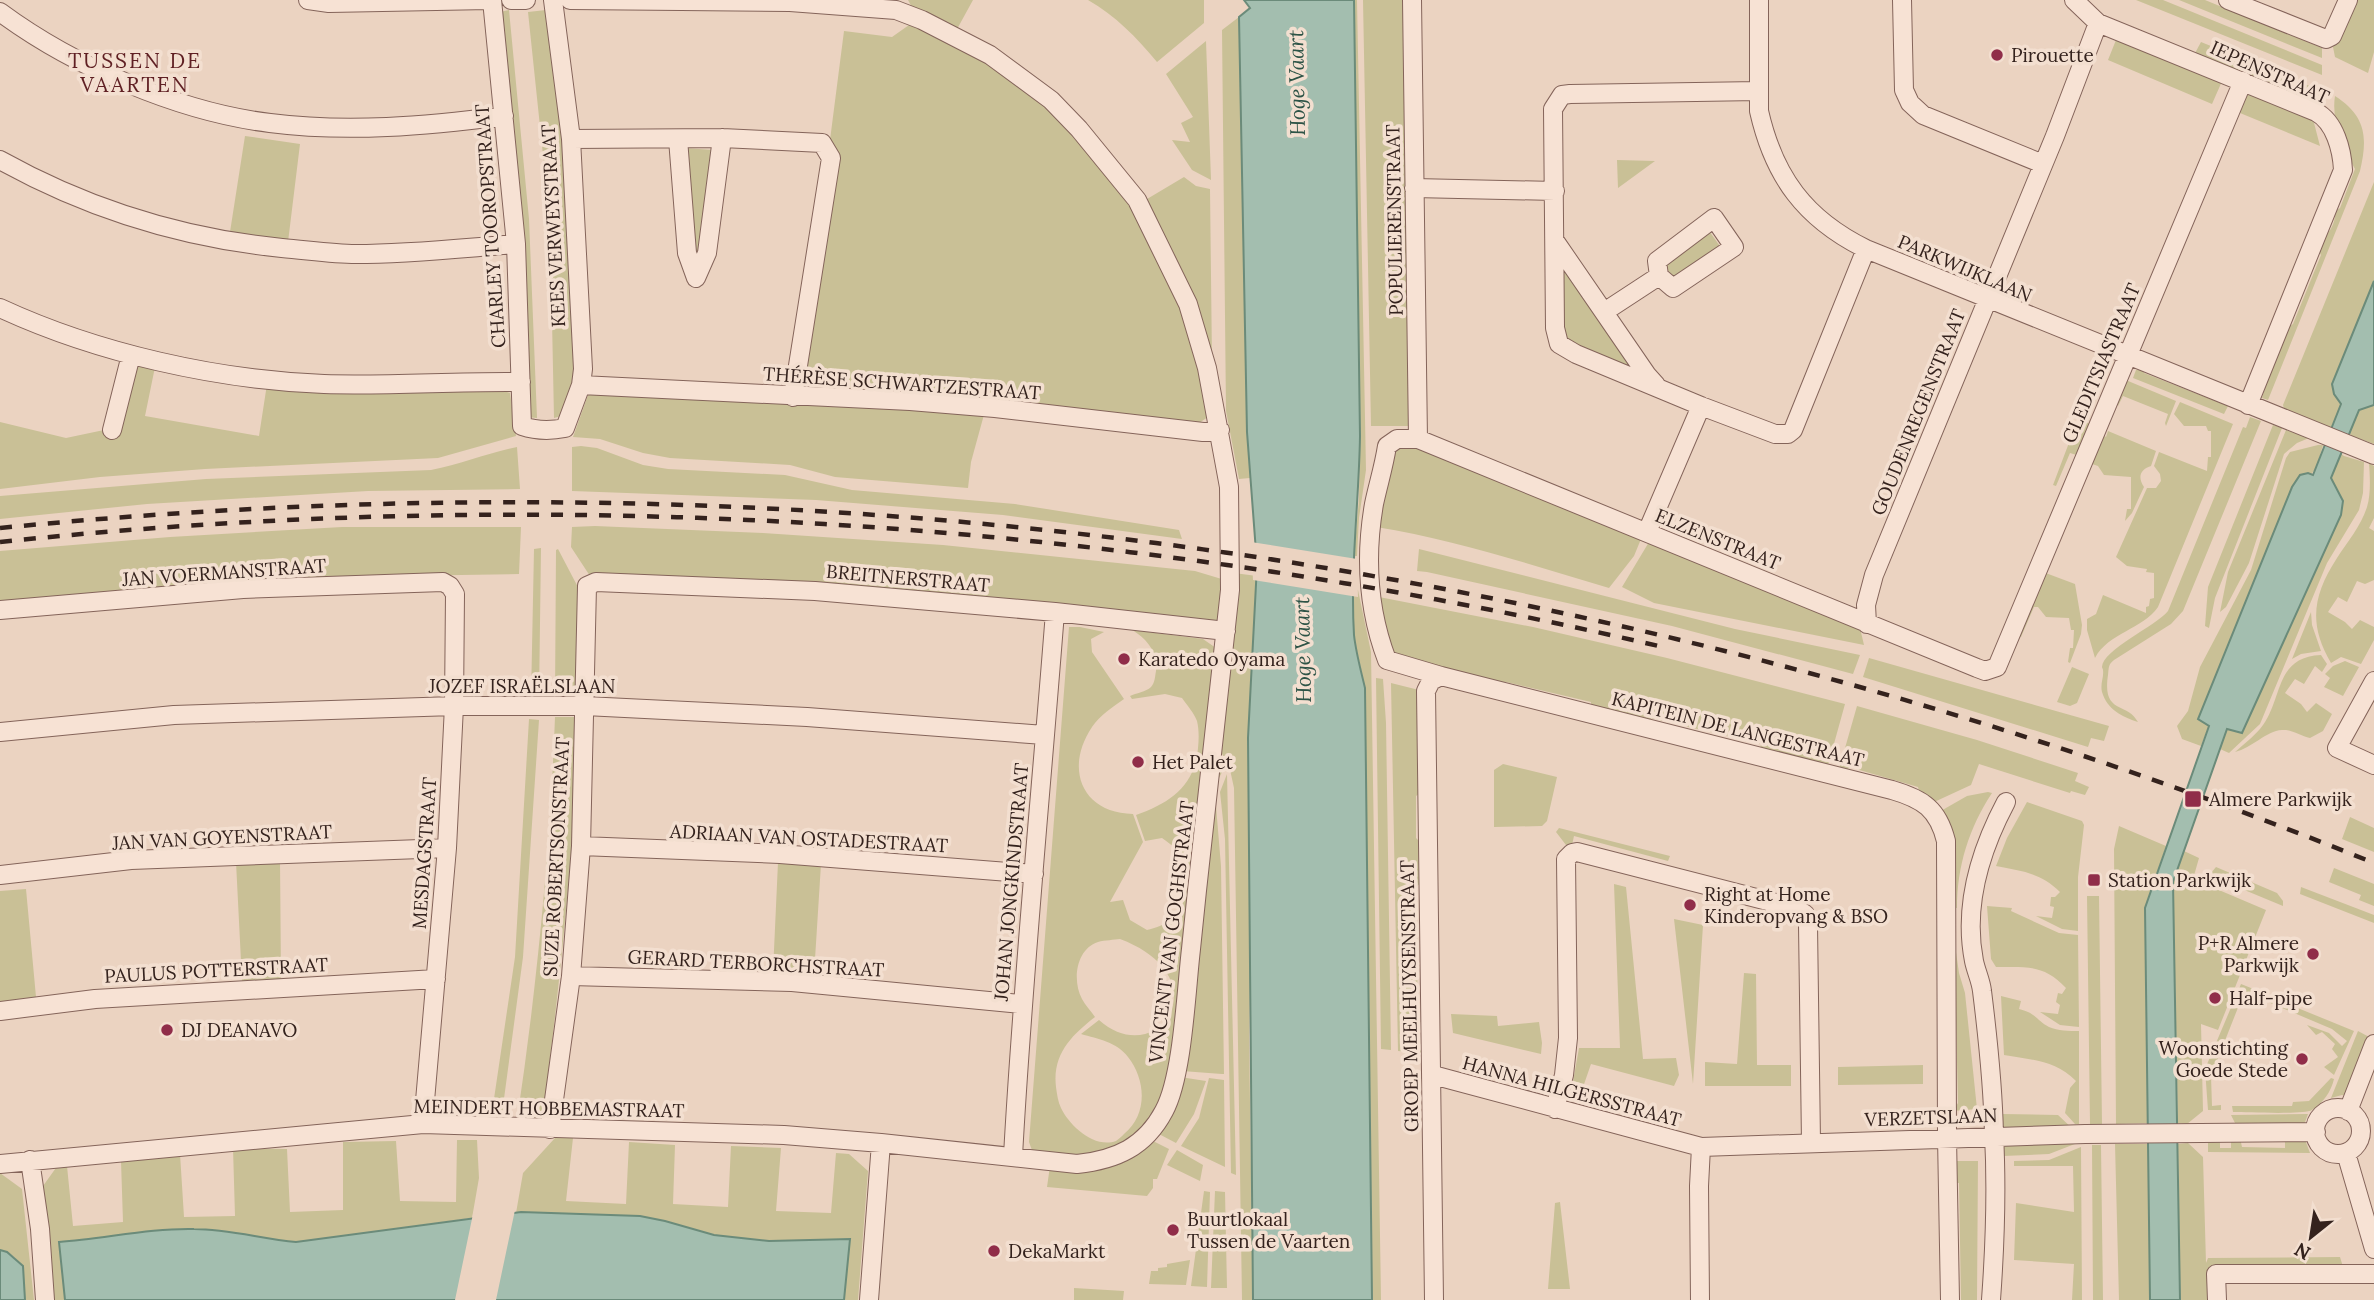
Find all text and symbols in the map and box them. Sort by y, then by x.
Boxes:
water label: Hoge Vaart [1282,29,1311,136]
street label: IEPENSTRAAT [2207,35,2333,109]
place label: Pirouette [2011,43,2094,67]
district label: TUSSEN DE VAARTEN [68,47,202,98]
marker: Pirouette [1989,47,2005,63]
street label: CHARLEY TOOROPSTRAAT [470,103,510,349]
street label: KEES VERWEYSTRAAT [536,124,570,328]
street label: POPULIERENSTRAAT [1380,124,1408,316]
street label: PARKWIJKLAAN [1894,229,2036,307]
street label: GLEDITSIASTRAAT [2057,280,2145,446]
street label: GOUDENREGENSTRAAT [1866,305,1970,519]
street label: THÉRÈSE SCHWARTZESTRAAT [762,361,1042,405]
street label: ELZENSTRAAT [1652,503,1784,575]
street label: JAN VOERMANSTRAAT [120,553,327,591]
street label: BREITNERSTRAAT [825,559,991,597]
water label: Hoge Vaart [1288,596,1317,703]
place label: Karatedo Oyama [1138,647,1285,671]
marker: Karatedo Oyama [1116,651,1132,667]
street label: JOZEF ISRAËLSLAAN [428,674,615,698]
street label: KAPITEIN DE LANGESTRAAT [1609,686,1867,772]
street label: SUZE ROBERTSONSTRAAT [538,736,574,978]
place label: Het Palet [1152,750,1233,774]
marker: Het Palet [1130,754,1146,770]
street label: JOHAN JONGKINDSTRAAT [989,762,1033,1003]
street label: MESDAGSTRAAT [407,776,441,930]
place label: Almere Parkwijk [2208,787,2353,811]
marker: Almere Parkwijk [2183,789,2203,809]
street label: VINCENT VAN GOGHSTRAAT [1143,800,1199,1065]
street label: JAN VAN GOYENSTRAAT [110,819,333,855]
street label: ADRIAAN VAN OSTADESTRAAT [668,819,949,857]
street label: GROEP MEELHUYSENSTRAAT [1395,860,1423,1132]
place label: Station Parkwijk [2108,868,2252,892]
marker: Station Parkwijk [2086,872,2102,888]
place label: Right at Home Kinderopvang & BSO [1704,882,1888,928]
marker: Right at Home Kinderopvang & BSO [1682,897,1698,913]
place label: P+R Almere Parkwijk [2198,931,2300,977]
street label: GERARD TERBORCHSTRAAT [627,944,885,982]
marker: P+R Almere Parkwijk [2305,946,2321,962]
street label: PAULUS POTTERSTRAAT [103,952,329,988]
place label: Half-pipe [2229,986,2313,1010]
marker: Half-pipe [2207,990,2223,1006]
place label: DJ DEANAVO [181,1018,297,1042]
marker: DJ DEANAVO [159,1022,175,1038]
place label: Woonstichting Goede Stede [2159,1036,2288,1082]
street label: HANNA HILGERSSTRAAT [1460,1050,1684,1132]
marker: Woonstichting Goede Stede [2294,1051,2310,1067]
street label: MEINDERT HOBBEMASTRAAT [413,1094,685,1122]
street label: VERZETSLAAN [1863,1103,1998,1131]
north arrow [2276,1202,2346,1272]
place label: Buurtlokaal Tussen de Vaarten [1187,1207,1350,1253]
marker: Buurtlokaal Tussen de Vaarten [1165,1222,1181,1238]
text: N [2290,1238,2315,1266]
place label: DekaMarkt [1008,1239,1106,1263]
marker: DekaMarkt [986,1243,1002,1259]

